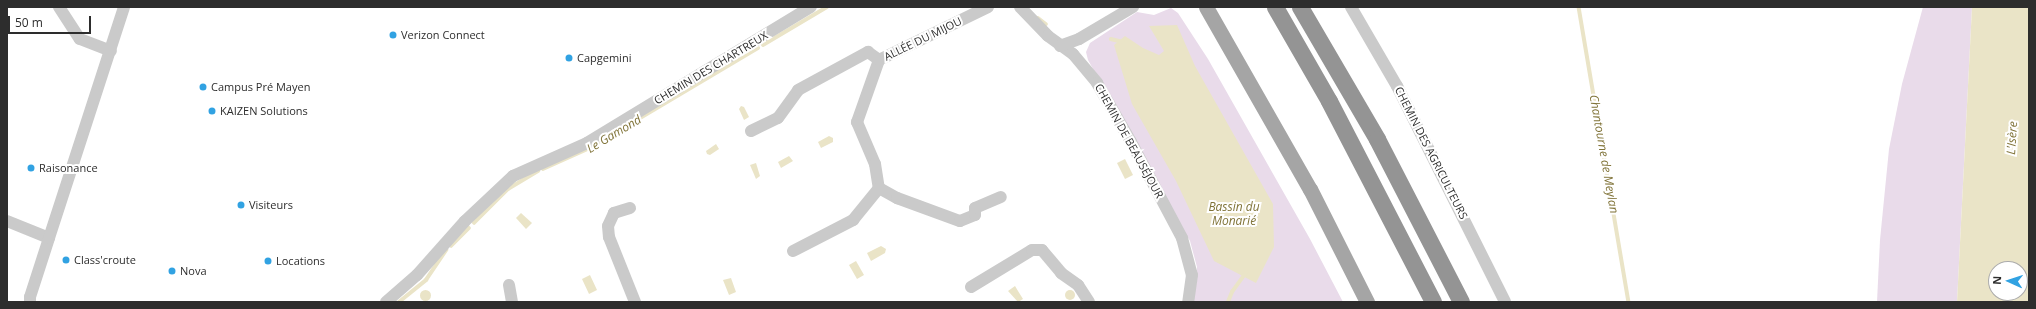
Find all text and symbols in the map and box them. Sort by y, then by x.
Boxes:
scale bar [10,8,93,34]
text: 50 m [15,14,43,31]
street label: ALLÉE DU MIJOU [882,14,964,64]
place label: Verizon Connect [401,28,485,42]
street label: CHEMIN DES CHARTREUX [652,29,770,107]
marker: Verizon Connect [388,30,398,40]
place label: Capgemini [577,51,631,65]
marker: Capgemini [564,53,574,63]
place label: Campus Pré Mayen [211,80,310,94]
street label: CHEMIN DE BEAUSÉJOUR [1092,81,1166,201]
marker: Campus Pré Mayen [198,82,208,92]
street label: CHEMIN DES AGRICULTEURS [1392,85,1470,221]
water label: Chantourne de Meylan [1586,93,1622,215]
place label: KAIZEN Solutions [220,104,308,118]
marker: KAIZEN Solutions [207,106,217,116]
water label: Le Gamond [584,112,644,156]
water label: L'Isère [2004,121,2020,155]
place label: Raisonance [39,161,98,175]
marker: Raisonance [26,163,36,173]
place label: Visiteurs [249,198,293,212]
marker: Visiteurs [236,200,246,210]
water label: Bassin du Monarié [1208,200,1260,228]
place label: Class'croute [74,253,136,267]
place label: Locations [276,254,325,268]
marker: Class'croute [61,255,71,265]
marker: Locations [263,256,273,266]
north arrow [1988,261,2028,301]
place label: Nova [180,264,207,278]
marker: Nova [167,266,177,276]
text: N [1989,276,2004,285]

